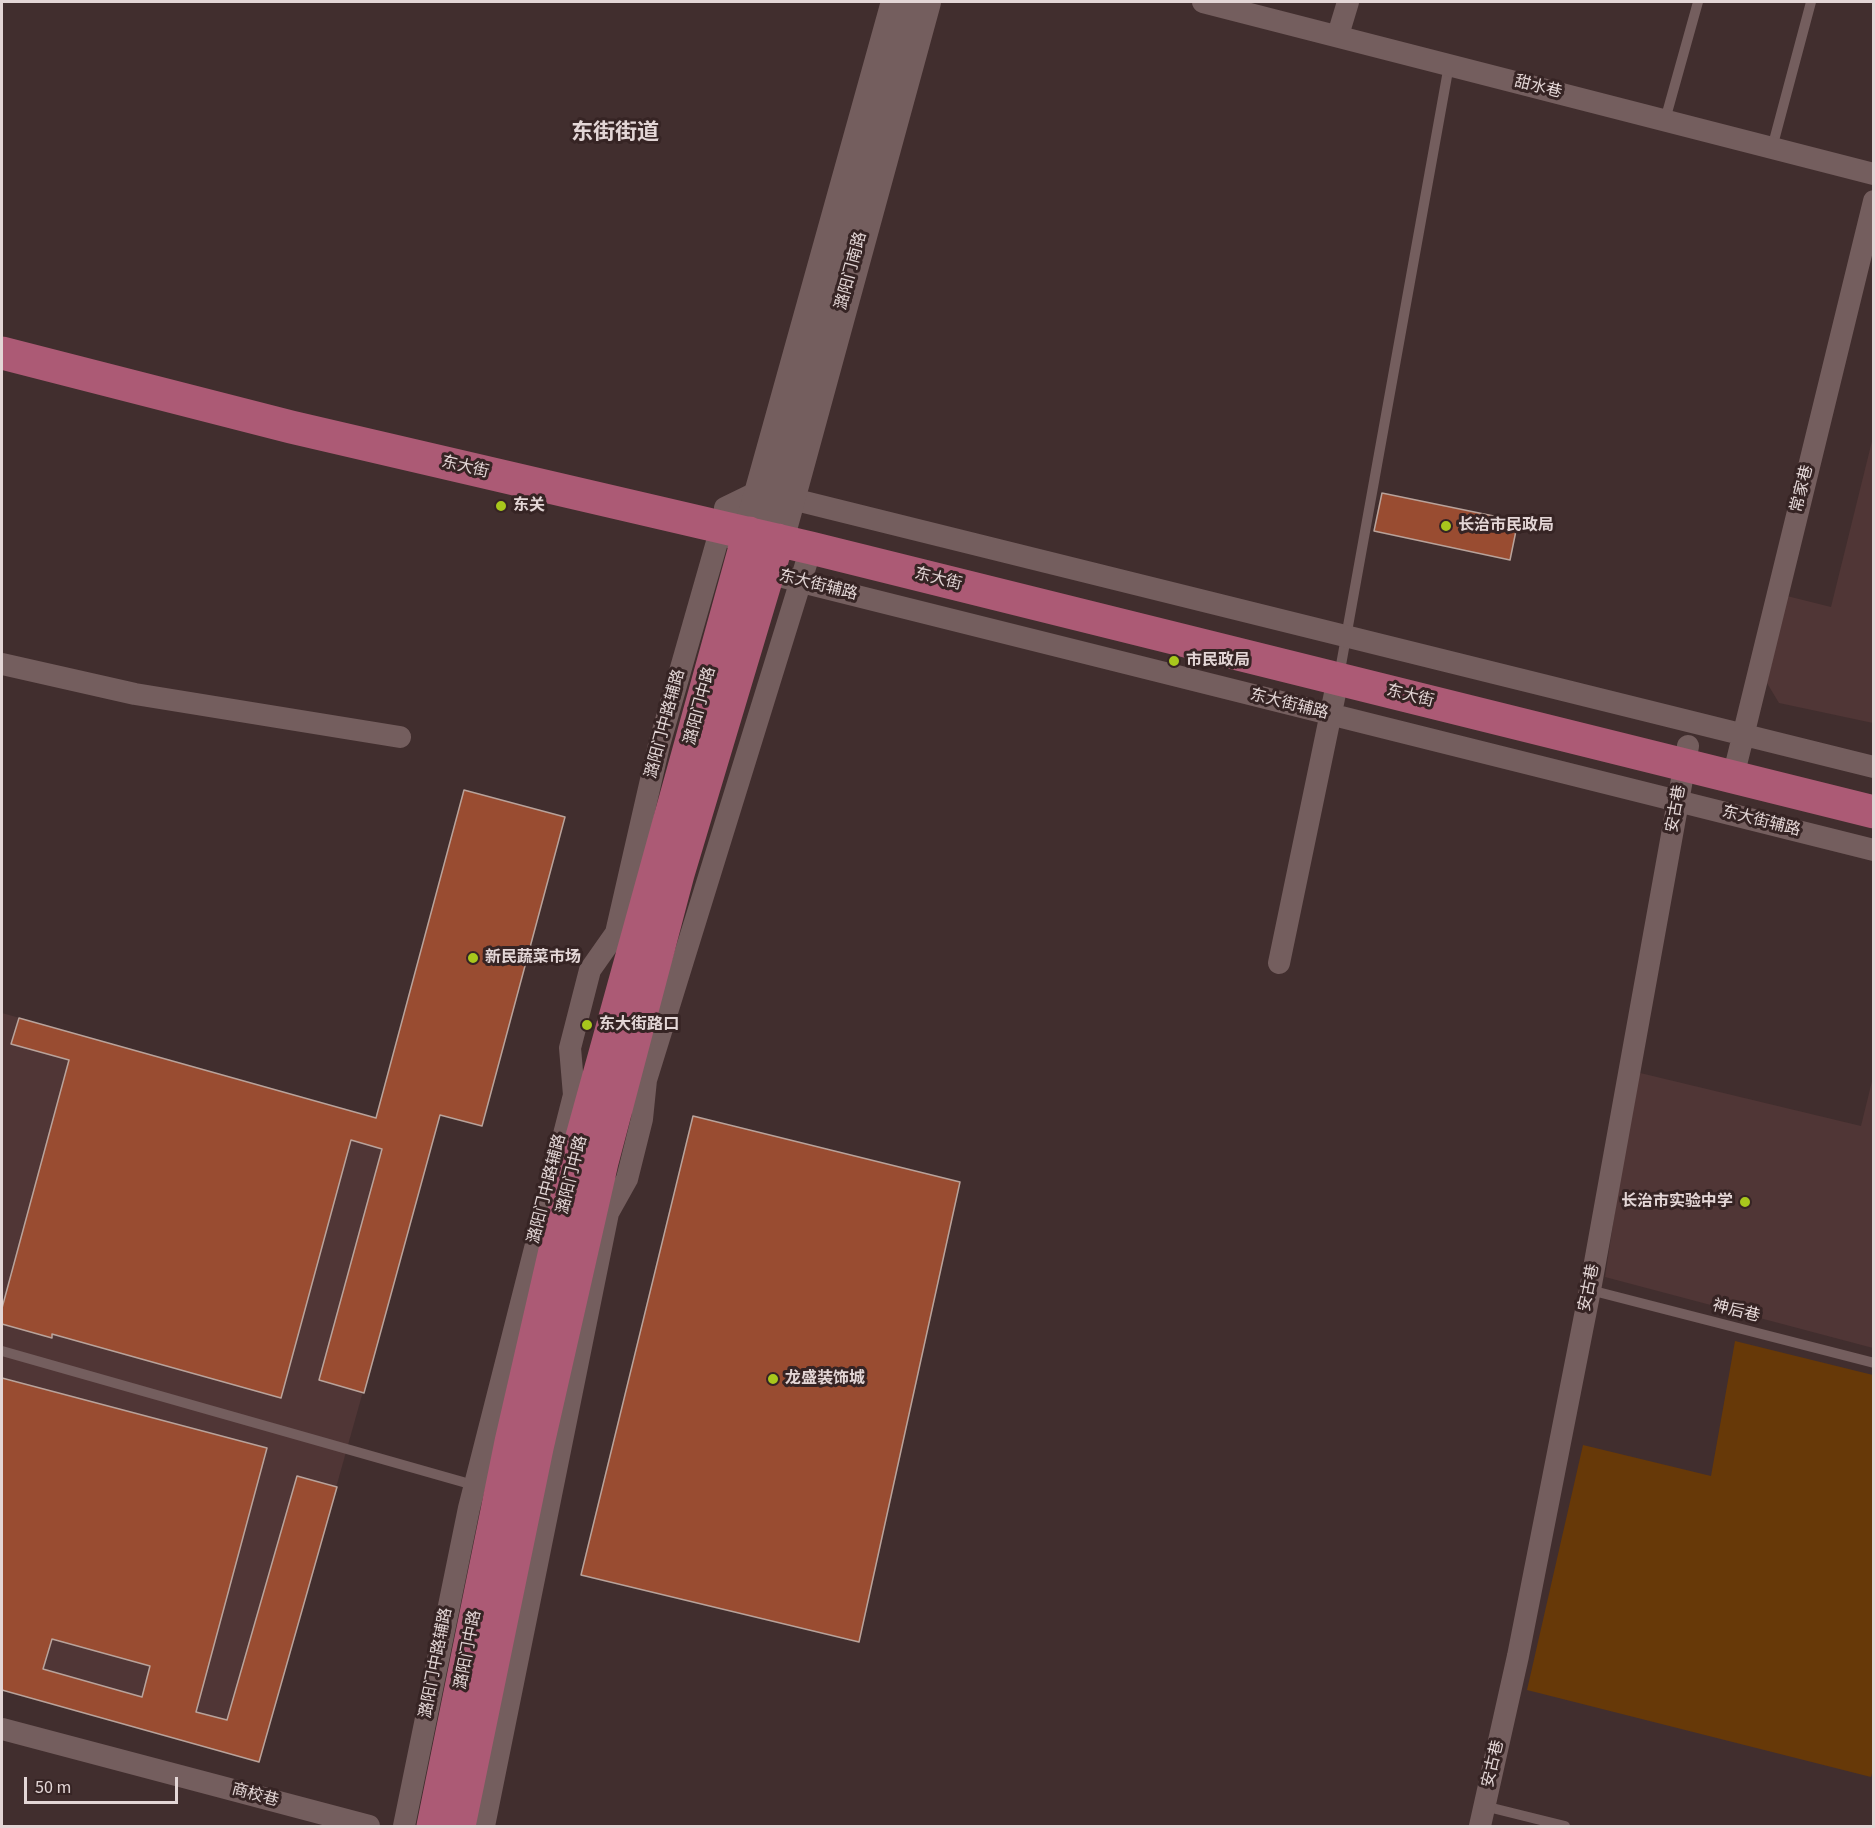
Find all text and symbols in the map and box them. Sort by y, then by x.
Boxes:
street label: 甜水巷 [1512,73,1564,103]
district label: 东街街道 [571,121,659,147]
street label: 潞阳门南路 [832,230,872,312]
street label: 东大街 [439,453,491,483]
street label: 常家巷 [1788,463,1818,515]
place label: 东关 [513,496,545,516]
marker: 东关 [494,499,508,513]
place label: 长治市民政局 [1458,516,1554,536]
marker: 长治市民政局 [1439,519,1453,533]
street label: 东大街 [912,565,964,595]
street label: 东大街辅路 [777,567,859,605]
place label: 市民政局 [1186,651,1250,671]
marker: 市民政局 [1167,654,1181,668]
street label: 潞阳门中路 [681,665,721,747]
street label: 潞阳门中路辅路 [642,667,690,781]
street label: 东大街 [1384,682,1436,712]
street label: 东大街辅路 [1248,686,1330,724]
street label: 安古巷 [1663,784,1691,834]
street label: 东大街辅路 [1720,803,1802,841]
place label: 新民蔬菜市场 [485,948,581,968]
marker: 新民蔬菜市场 [466,951,480,965]
place label: 东大街路口 [599,1015,679,1035]
marker: 东大街路口 [580,1018,594,1032]
street label: 潞阳门中路辅路 [525,1132,571,1246]
street label: 潞阳门中路 [554,1134,592,1216]
place label: 长治市实验中学 [1621,1192,1733,1212]
marker: 长治市实验中学 [1738,1195,1752,1209]
street label: 安古巷 [1576,1263,1604,1313]
street label: 神后巷 [1710,1297,1762,1327]
place label: 龙盛装饰城 [785,1369,865,1389]
marker: 龙盛装饰城 [766,1372,780,1386]
street label: 潞阳门中路辅路 [417,1606,457,1720]
street label: 潞阳门中路 [452,1609,486,1691]
street label: 安古巷 [1479,1738,1509,1790]
scale bar [27,1765,182,1803]
text: 50 m [35,1775,71,1800]
street label: 商校巷 [229,1781,281,1811]

